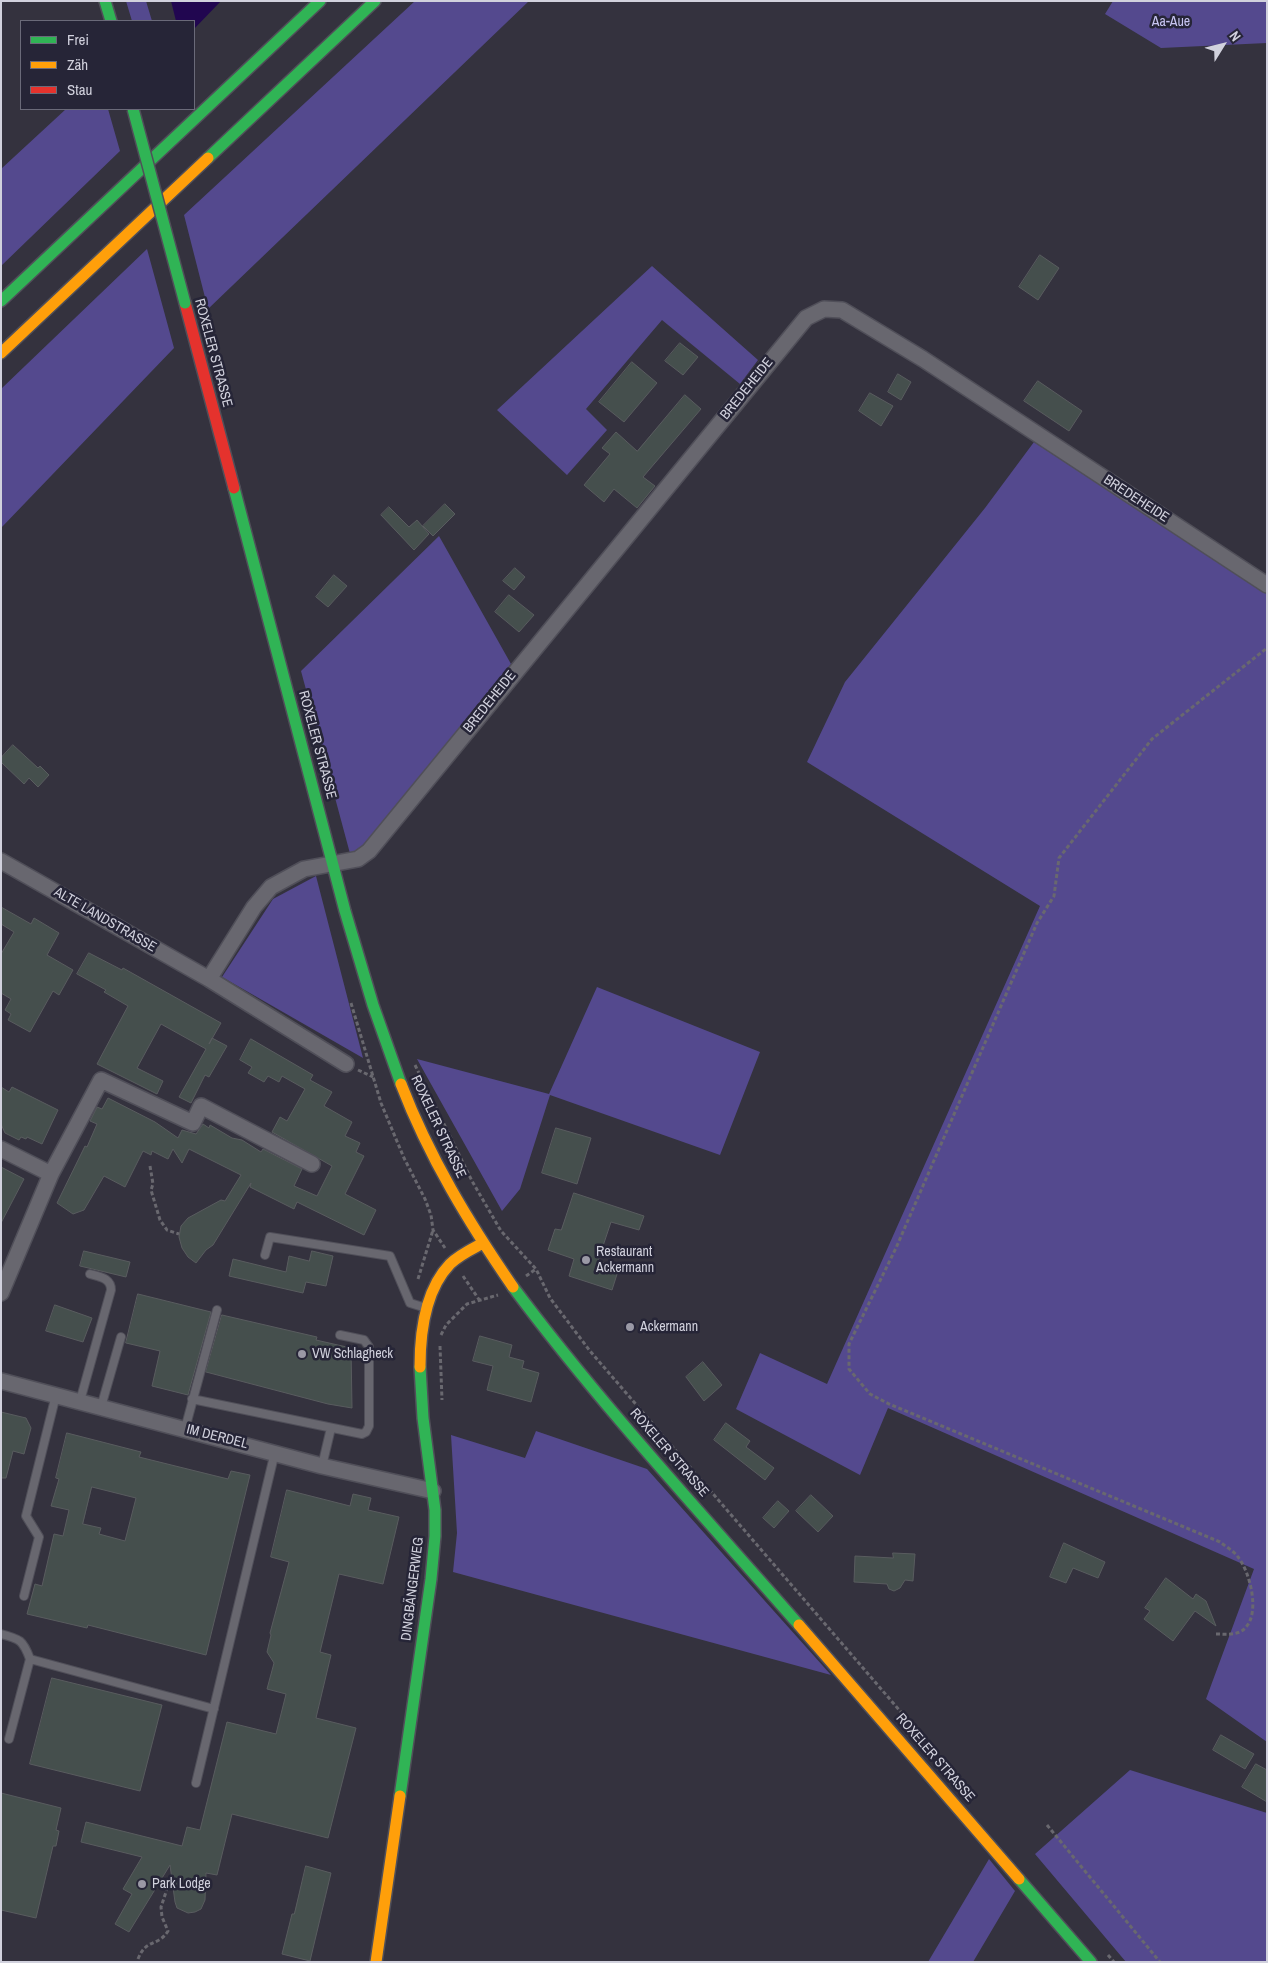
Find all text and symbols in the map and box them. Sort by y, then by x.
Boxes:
park label: Aa-Aue [1152,14,1190,30]
legend [20,20,195,110]
north arrow [1198,20,1248,70]
text: N [1225,28,1245,45]
text: Frei [67,29,89,50]
text: Zäh [67,54,88,75]
text: Stau [67,79,92,100]
street label: ROXELER STRASSE [190,297,236,409]
street label: BREDEHEIDE [717,355,777,423]
street label: BREDEHEIDE [1100,472,1172,526]
street label: BREDEHEIDE [460,668,520,736]
street label: ROXELER STRASSE [294,689,340,801]
street label: ALTE LANDSTRASSE [51,884,159,956]
street label: ROXELER STRASSE [407,1073,469,1181]
place label: Restaurant Ackermann [596,1244,654,1276]
marker: Restaurant Ackermann [580,1254,592,1266]
place label: Ackermann [640,1319,698,1335]
marker: Ackermann [624,1321,636,1333]
place label: VW Schlagheck [312,1346,393,1362]
marker: VW Schlagheck [296,1348,308,1360]
street label: ROXELER STRASSE [626,1405,712,1501]
street label: IM DERDEL [185,1421,249,1453]
street label: DINGBÄNGERWEG [398,1536,428,1642]
street label: ROXELER STRASSE [892,1710,978,1806]
place label: Park Lodge [152,1876,211,1892]
marker: Park Lodge [136,1878,148,1890]

